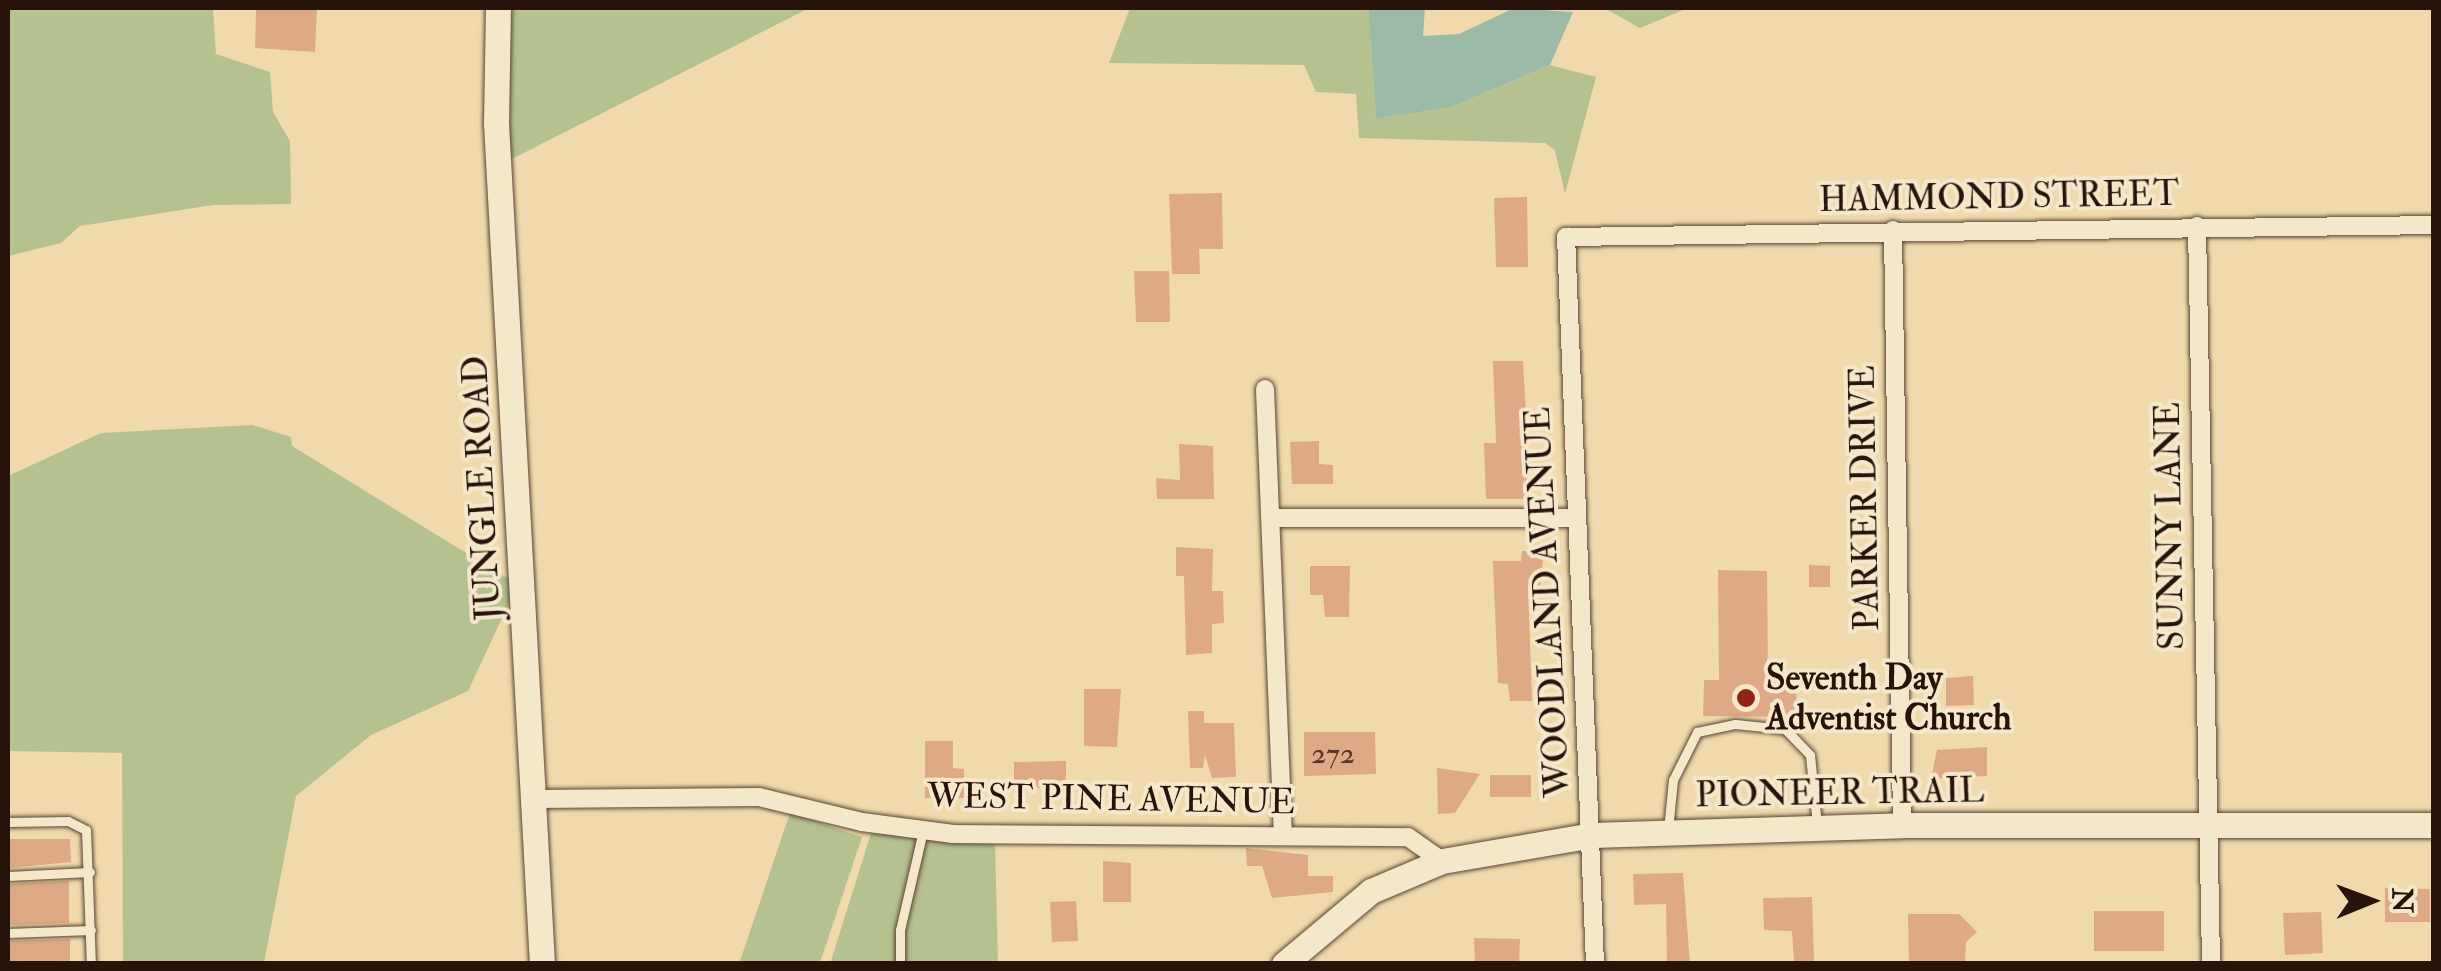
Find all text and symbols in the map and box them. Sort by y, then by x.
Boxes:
street label: HAMMOND STREET [1819,173,2179,221]
street label: JUNGLE ROAD [454,355,510,621]
street label: PARKER DRIVE [1842,365,1888,631]
street label: SUNNY LANE [2147,402,2193,650]
street label: WOODLAND AVENUE [1517,406,1579,798]
place label: Seventh Day Adventist Church [1766,657,2011,739]
marker: Seventh Day Adventist Church [1735,687,1757,709]
house number: 272 [1311,736,1355,772]
street label: PIONEER TRAIL [1695,769,1985,817]
street label: WEST PINE AVENUE [927,775,1295,823]
north arrow [2321,851,2421,951]
text: N [2384,888,2419,913]

